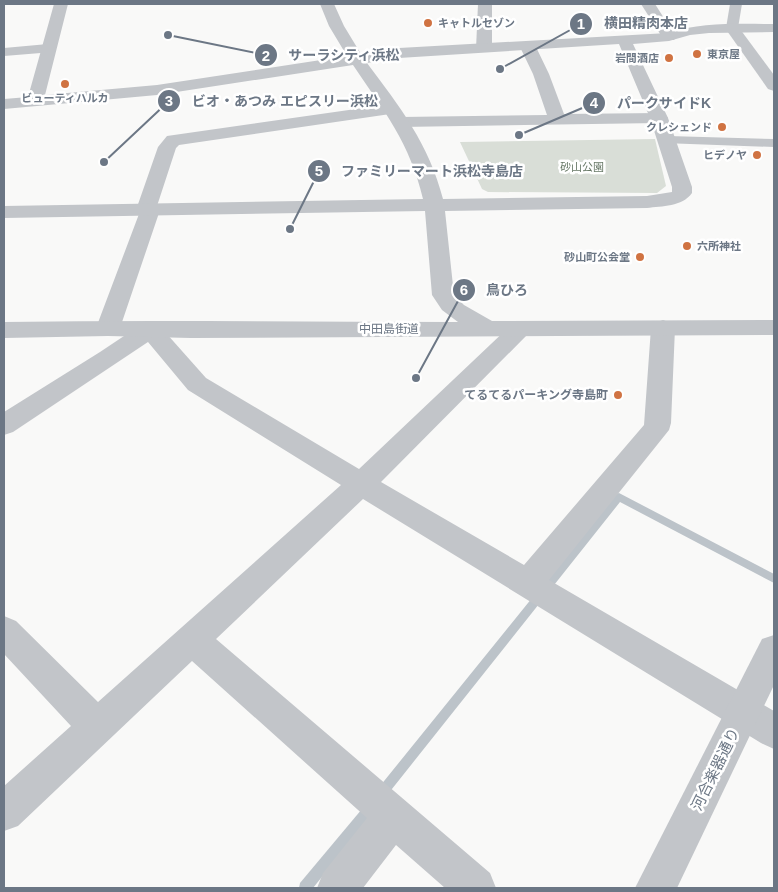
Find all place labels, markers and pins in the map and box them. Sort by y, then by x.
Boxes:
callout: 横田精肉本店 [569,9,698,38]
marker: キャトルセゾン [422,17,434,29]
place label: キャトルセゾン [438,17,515,29]
callout: サーラシティ浜松 [253,41,410,70]
marker: 東京屋 [691,48,703,60]
place label: 東京屋 [707,48,740,60]
place label: 岩間酒店 [615,52,659,64]
marker: 岩間酒店 [663,52,675,64]
marker: ビューティハルカ [59,78,71,90]
callout: ビオ・あつみ エピスリー浜松 [157,86,388,115]
callout: パークサイドK [582,88,721,117]
place label: ビューティハルカ [21,92,109,104]
place label: クレシェンド [646,121,712,133]
marker: クレシェンド [716,121,728,133]
place label: ヒデノヤ [703,149,747,161]
marker: ヒデノヤ [751,149,763,161]
callout: ファミリーマート浜松寺島店 [306,157,533,186]
marker: 六所神社 [681,240,693,252]
place label: 六所神社 [697,240,741,252]
place label: 砂山町公会堂 [564,251,630,263]
marker: 砂山町公会堂 [634,251,646,263]
callout: 鳥ひろ [451,275,538,304]
place label: てるてるパーキング寺島町 [464,388,608,402]
marker: てるてるパーキング寺島町 [612,389,624,401]

